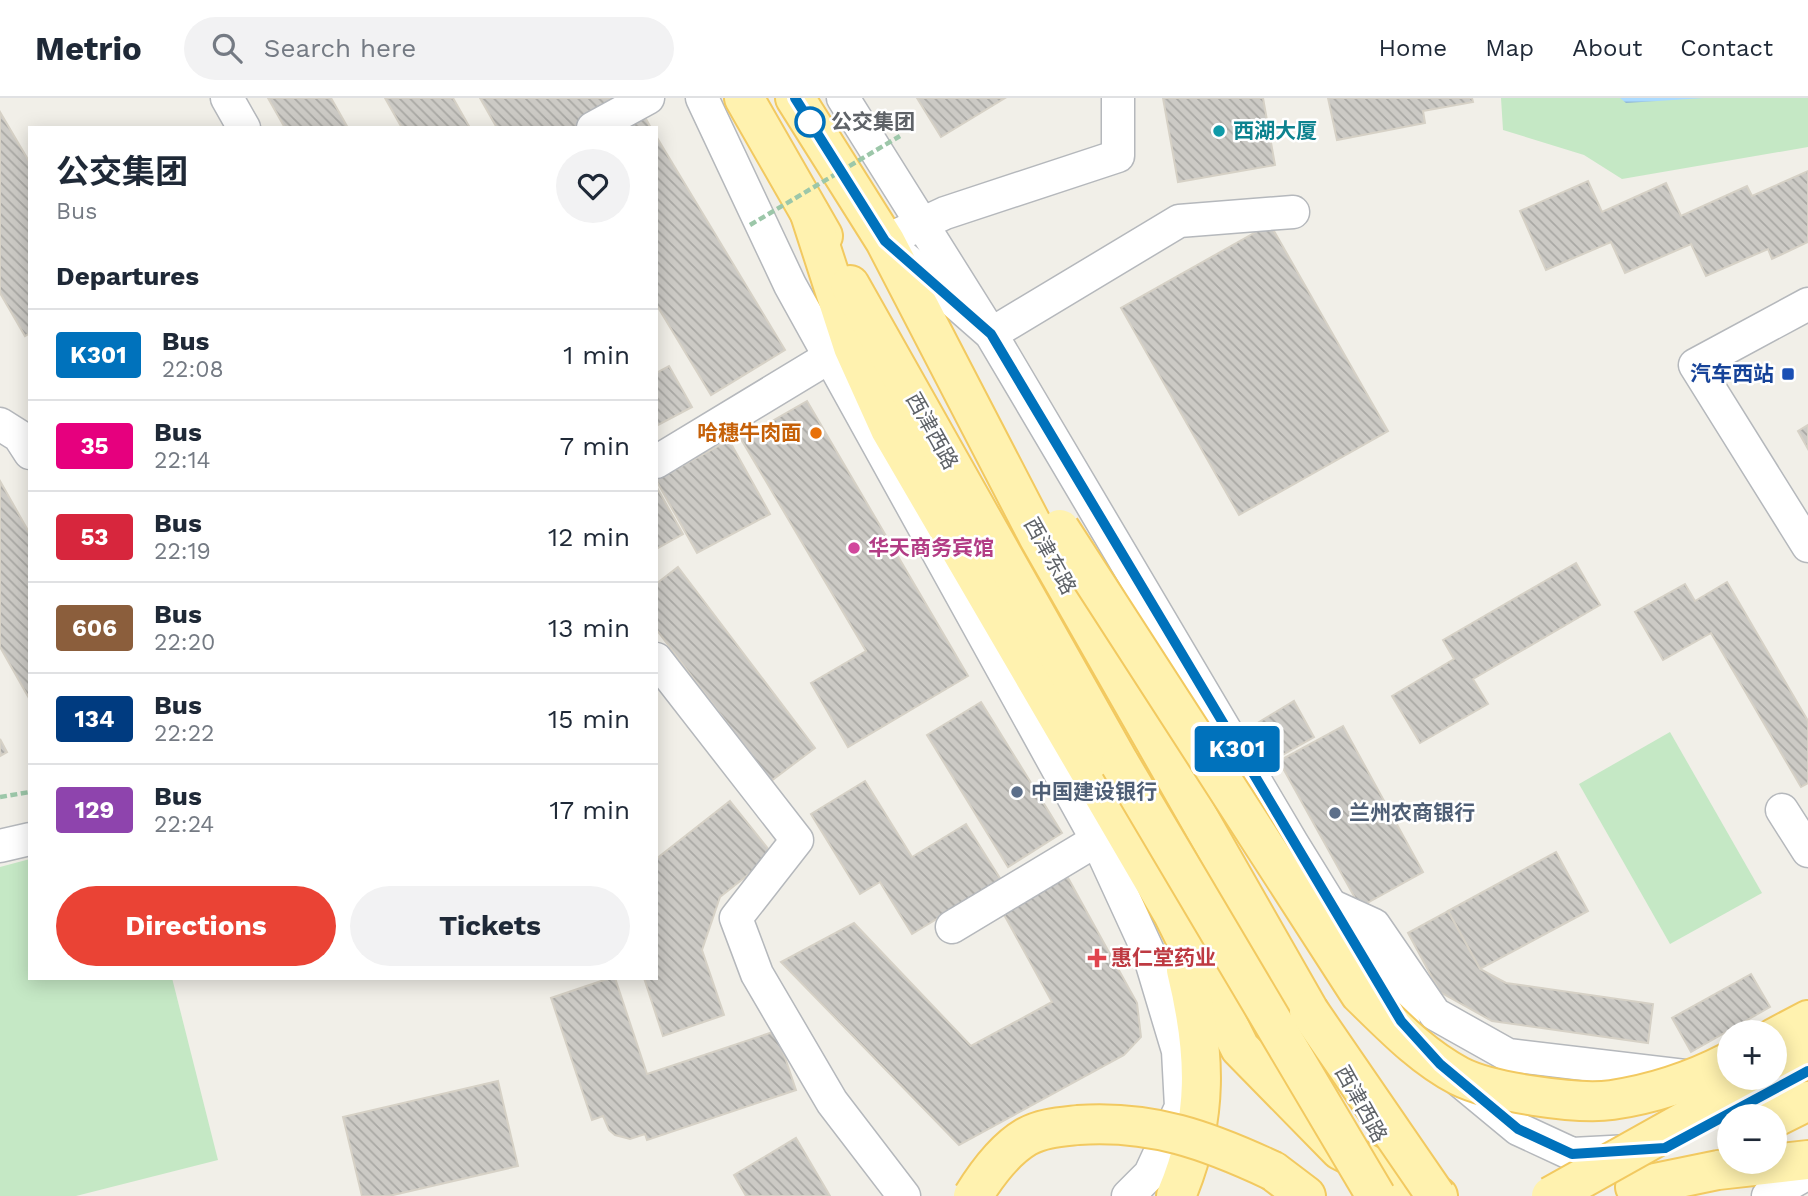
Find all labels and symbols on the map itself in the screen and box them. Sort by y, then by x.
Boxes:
marker: 公交集团 [795,107,825,137]
place label: 公交集团 [831,109,915,134]
place label: 西湖大厦 [1233,118,1317,143]
marker: 西湖大厦 [1211,123,1227,139]
place label: 汽车西站 [1690,361,1774,386]
marker: 汽车西站 [1780,366,1796,382]
street label: 西津西路 [901,388,964,474]
place label: 哈穗牛肉面 [697,420,802,445]
marker: 哈穗牛肉面 [808,425,824,441]
street label: 西津东路 [1019,513,1082,599]
place label: 华天商务宾馆 [868,535,994,560]
marker: 华天商务宾馆 [846,540,862,556]
line badge: K301 [1188,726,1286,772]
place label: 中国建设银行 [1031,779,1157,804]
marker: 中国建设银行 [1009,784,1025,800]
place label: 兰州农商银行 [1349,800,1475,825]
marker: 兰州农商银行 [1327,805,1343,821]
place label: 惠仁堂药业 [1111,945,1216,970]
marker: 惠仁堂药业 [1089,950,1105,966]
street label: 西津西路 [1330,1061,1393,1147]

